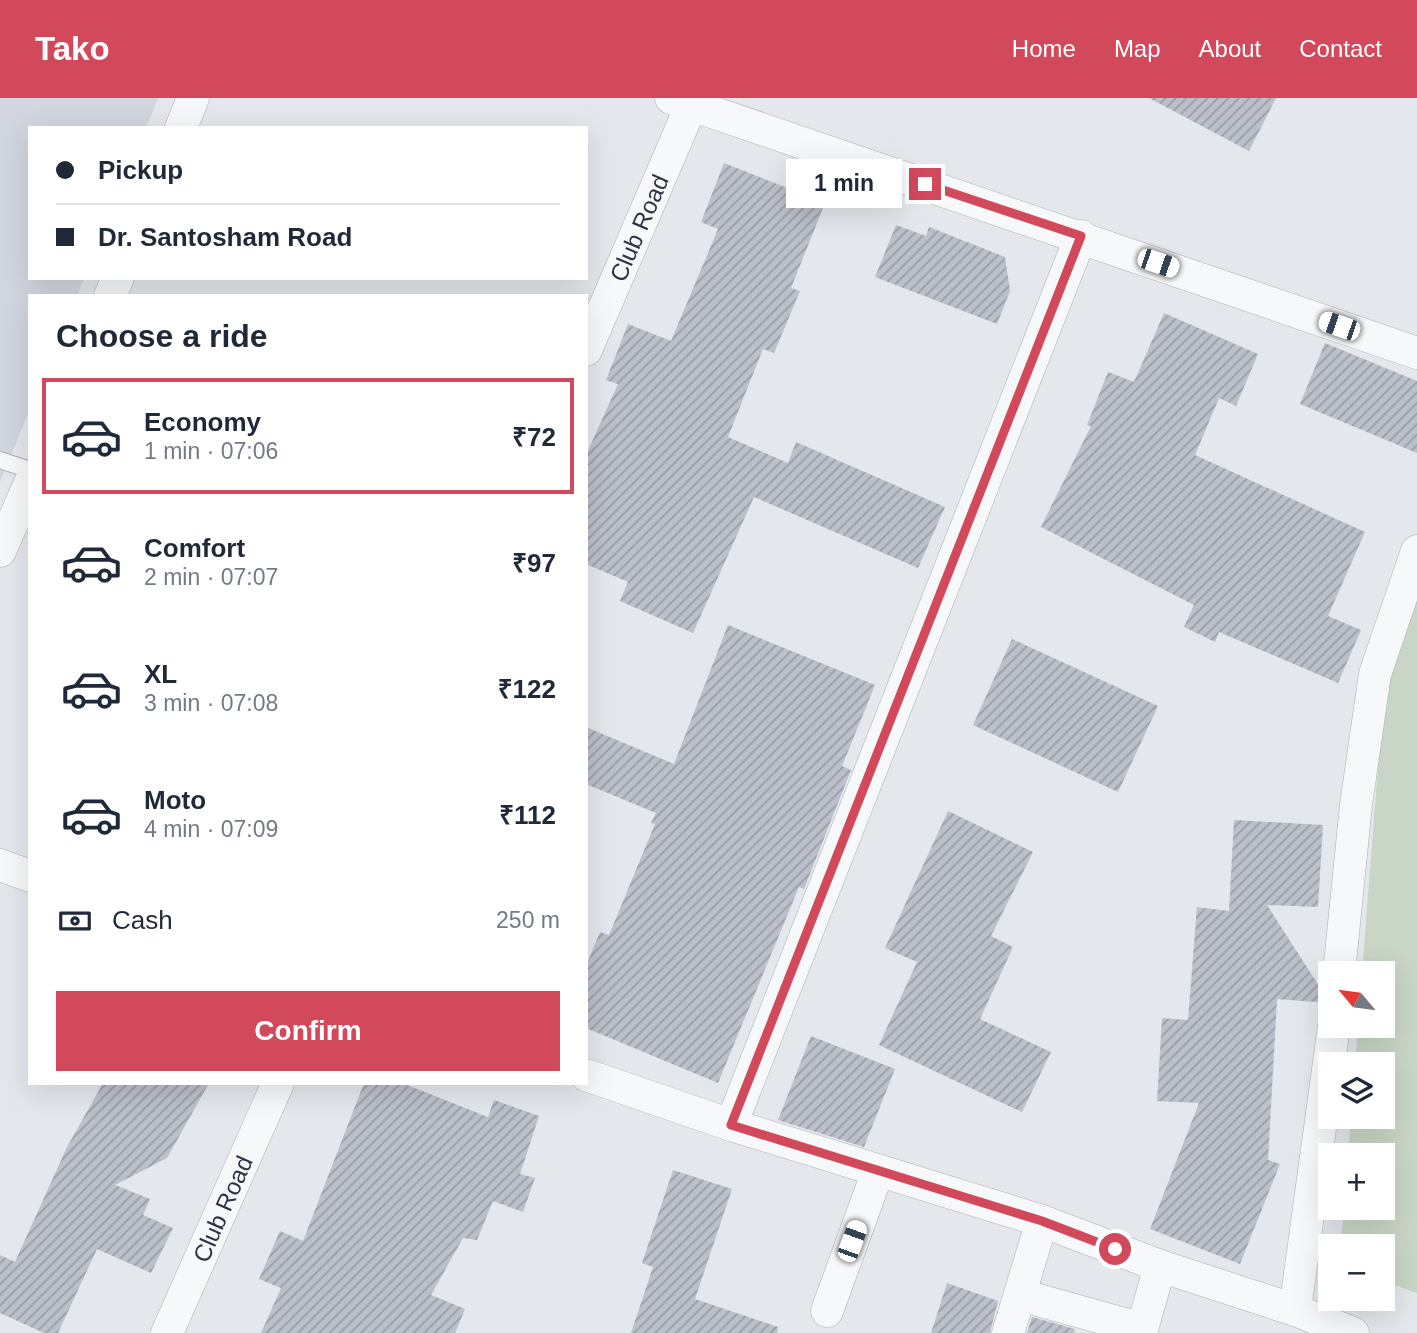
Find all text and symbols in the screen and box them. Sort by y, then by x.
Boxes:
text: Tako [35,30,110,67]
text: Home [1012,35,1076,62]
text: Map [1114,35,1161,62]
text: About [1199,35,1261,62]
text: Contact [1299,35,1382,62]
text: Pickup [98,155,183,185]
callout: 1 min [785,160,900,208]
route end [909,168,941,200]
street label: Club Road [604,170,673,285]
text: 1 min [814,170,874,196]
text: Dr. Santosham Road [98,222,352,252]
car [1135,246,1182,280]
car [1316,309,1363,343]
text: Choose a ride [56,318,268,354]
icon: car [60,405,123,468]
text: Economy [144,407,261,437]
text: ₹72 [512,422,556,452]
text: 1 min · 07:06 [144,438,278,464]
icon: car [60,531,123,594]
text: Comfort [144,533,245,563]
text: ₹97 [512,548,556,578]
text: 2 min · 07:07 [144,564,278,590]
icon: car [60,657,123,720]
text: XL [144,659,177,689]
text: ₹122 [498,674,556,704]
text: 3 min · 07:08 [144,690,278,716]
icon: car [60,783,123,846]
text: Moto [144,785,206,815]
text: ₹112 [499,800,556,830]
text: 4 min · 07:09 [144,816,278,842]
icon: cash [56,902,94,940]
text: Cash [112,905,173,935]
text: 250 m [496,907,560,933]
north arrow [1318,961,1395,1038]
map controls [1318,961,1395,1311]
button: Confirm [56,991,560,1071]
button: layers [1318,1052,1395,1129]
button: + [1318,1143,1395,1220]
street label: Club Road [187,1151,258,1266]
car [835,1218,870,1264]
route start [1099,1233,1131,1265]
button: − [1318,1234,1395,1311]

